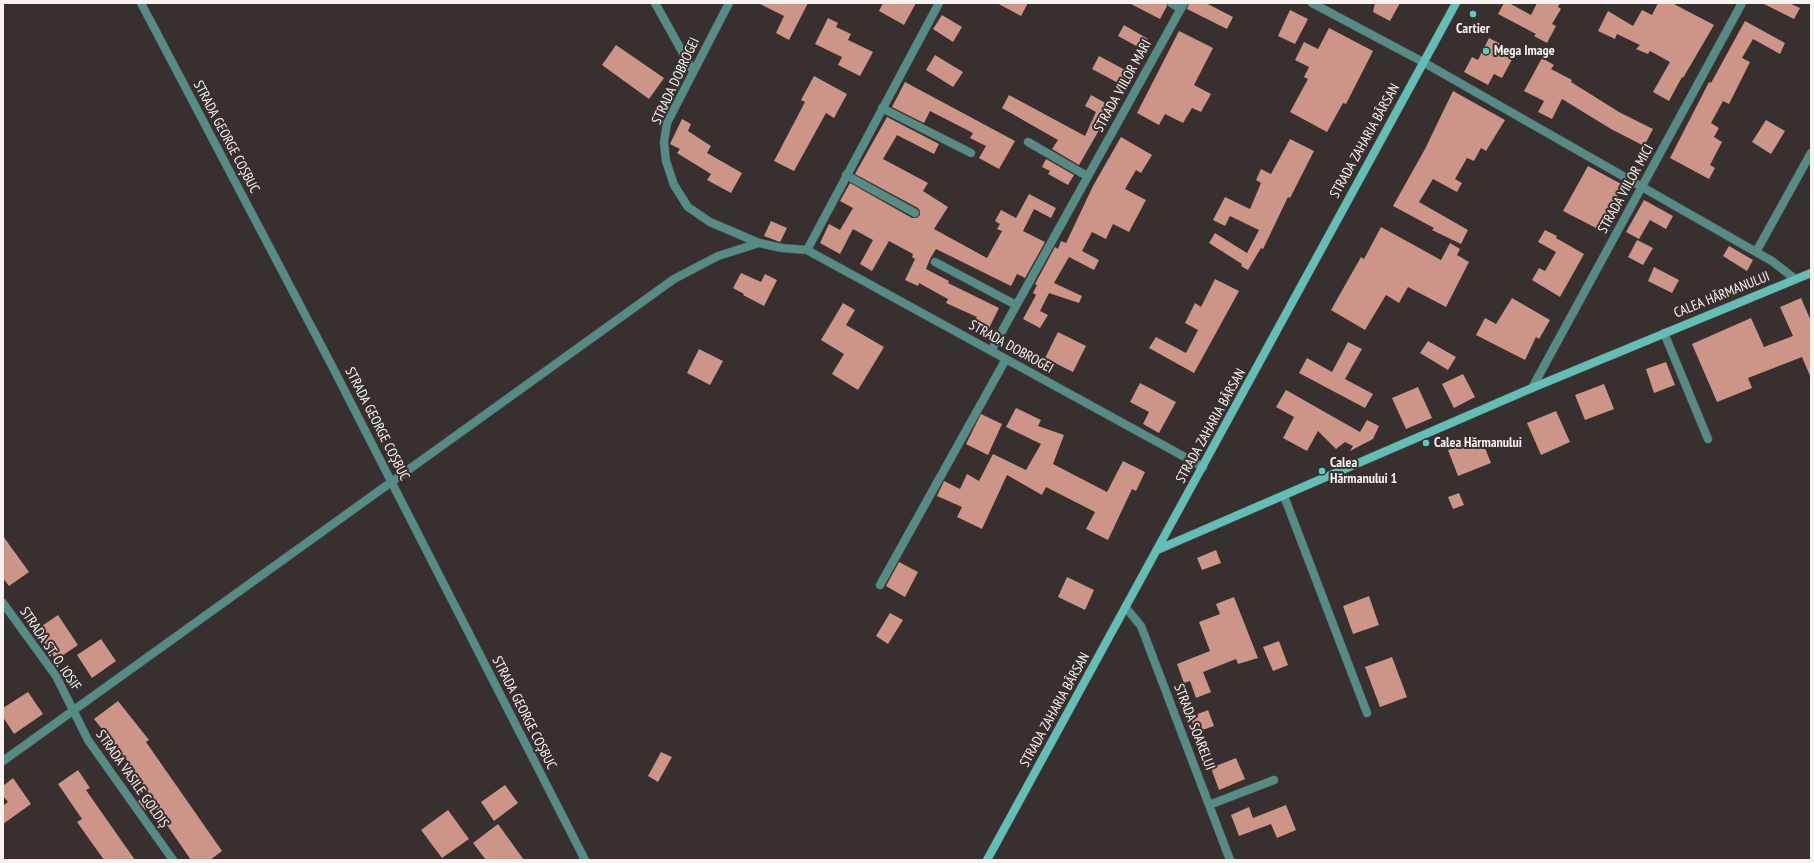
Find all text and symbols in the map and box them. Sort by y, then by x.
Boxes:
marker: Cartier [1468,9,1478,19]
place label: Cartier [1456,21,1490,37]
street label: STRADA DOBROGEI [649,35,703,127]
street label: STRADA VIILOR MARI [1091,37,1155,135]
place label: Mega Image [1494,43,1555,59]
marker: Mega Image [1481,46,1491,56]
street label: STRADA GEORGE COȘBUC [189,78,263,196]
street label: STRADA ZAHARIA BÂRSAN [1327,81,1403,201]
street label: STRADA VIILOR MICI [1595,142,1657,236]
street label: CALEA HĂRMANULUI [1672,268,1772,322]
street label: STRADA DOBROGEI [966,317,1056,377]
street label: STRADA GEORGE COȘBUC [341,365,413,483]
street label: STRADA ZAHARIA BÂRSAN [1173,366,1249,486]
place label: Calea Hărmanului [1434,435,1522,451]
marker: Calea Hărmanului [1421,438,1431,448]
place label: Calea Hărmanului 1 [1330,455,1397,488]
marker: Calea Hărmanului 1 [1317,466,1327,476]
street label: STRADA ST. O. IOSIF [16,604,84,694]
street label: STRADA ZAHARIA BÂRSAN [1017,650,1093,770]
street label: STRADA GEORGE COȘBUC [488,654,560,772]
street label: STRADA SOARELUI [1170,682,1218,772]
street label: STRADA VASILE GOLDIȘ [92,727,172,831]

